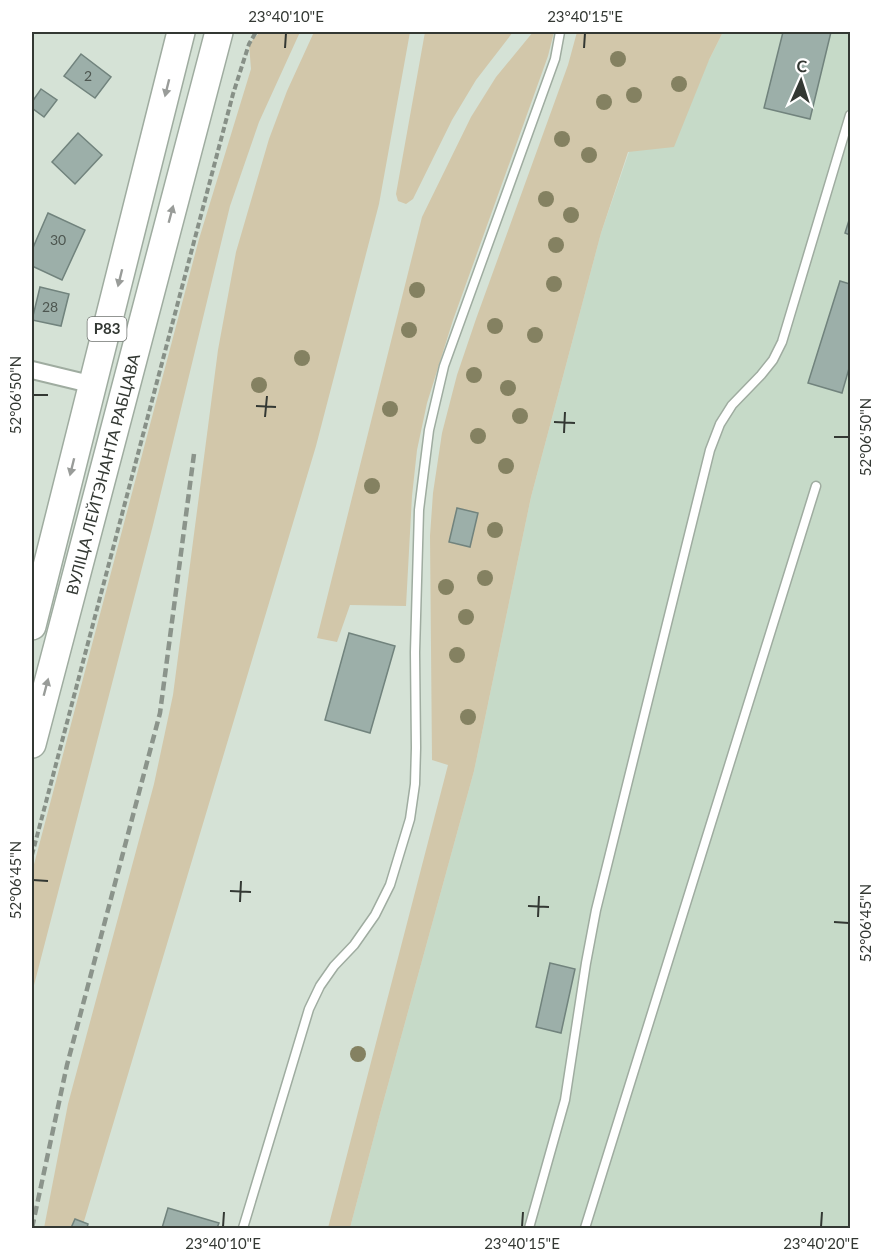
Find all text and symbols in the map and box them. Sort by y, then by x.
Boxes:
text: 23°40'10"E [248,7,324,25]
text: 23°40'15"E [547,7,623,25]
north arrow [771,51,831,111]
text: С [796,56,808,75]
house number: 2 [84,67,92,84]
one-way arrow [161,79,171,97]
one-way arrow [166,205,176,223]
house number: 30 [50,231,66,248]
one-way arrow [115,269,124,287]
house number: 28 [42,298,58,315]
road number: Р83 [88,317,126,341]
street label: ВУЛІЦА ЛЕЙТЭНАНТА РАБЦАВА [62,351,143,597]
text: 52°06'50"N [6,356,24,434]
text: 52°06'50"N [856,398,874,476]
one-way arrow [67,458,77,476]
one-way arrow [42,678,52,696]
text: 52°06'45"N [6,841,24,919]
text: 52°06'45"N [856,884,874,962]
text: 23°40'10"E [185,1234,261,1252]
text: 23°40'15"E [484,1234,560,1252]
text: 23°40'20"E [783,1234,859,1252]

